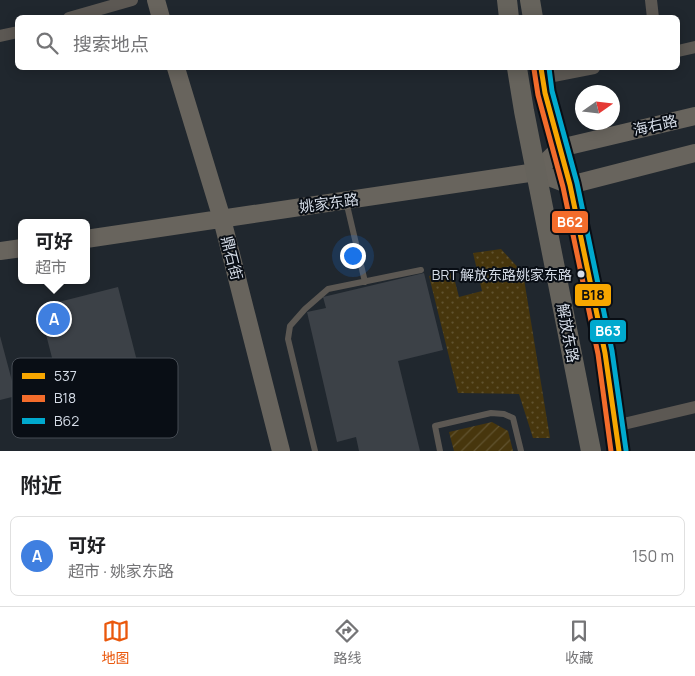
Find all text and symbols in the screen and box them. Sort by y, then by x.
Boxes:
search box [15,15,680,70]
icon: search [33,29,61,57]
text: 搜索地点 [73,31,149,57]
north arrow [575,85,620,130]
street label: 海右路 [631,110,679,140]
street label: 姚家东路 [298,188,360,218]
line badge: B62 [551,210,589,234]
text: B62 [557,212,583,231]
popup [18,219,90,284]
text: 可好 [35,228,73,254]
street label: 鼎石街 [216,234,248,282]
your location [340,243,366,269]
text: 超市 [35,256,67,278]
place label: BRT 解放东路姚家东路 [432,265,572,284]
marker: BRT 解放东路姚家东路 [576,269,586,279]
line badge: B18 [574,283,612,307]
text: B18 [581,285,605,304]
pin: A [38,300,70,338]
street label: 解放东路 [552,302,584,364]
line badge: B63 [589,319,627,343]
text: B63 [595,321,621,340]
legend [12,358,178,438]
text: 537 [54,366,77,385]
text: B18 [54,388,76,407]
text: B62 [54,411,79,430]
text: 附近 [20,471,62,499]
text: 可好 [68,532,106,558]
text: A [32,545,42,567]
text: 150 m [632,545,674,567]
text: 超市 · 姚家东路 [68,560,174,582]
tab: 地图 [102,617,130,667]
tab: 路线 [333,617,361,667]
tab: 收藏 [565,617,593,667]

